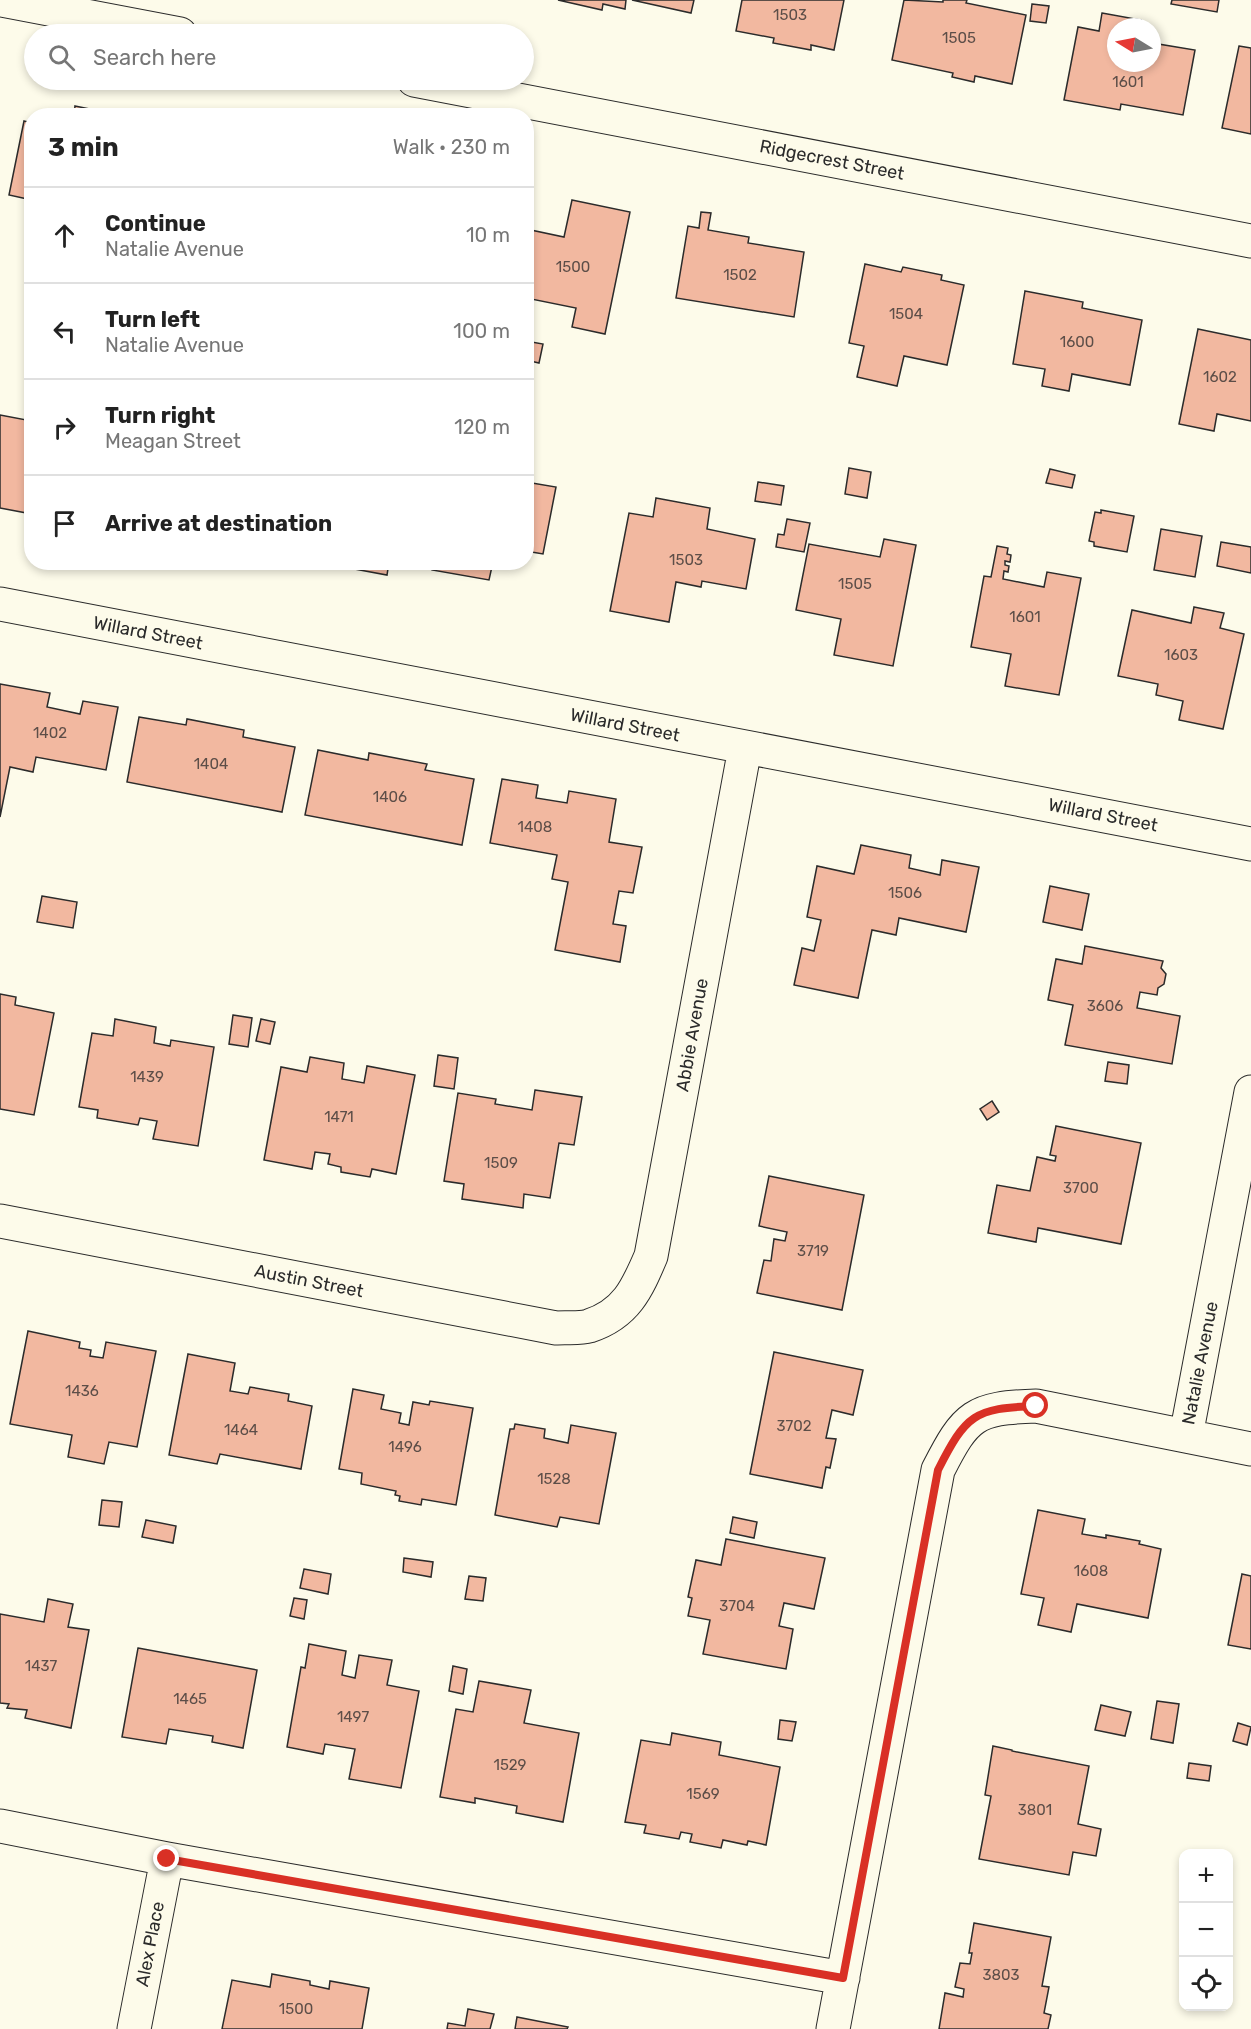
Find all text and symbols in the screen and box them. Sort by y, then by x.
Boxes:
house number: 1503 [773,6,807,24]
north arrow [1107,18,1161,72]
search box [24,24,534,90]
house number: 1505 [942,29,976,47]
icon: search [45,41,78,74]
text: Search here [93,44,216,71]
house number: 1601 [1112,73,1144,91]
text: 3 min [48,132,119,163]
text: Walk · 230 m [393,135,510,159]
street label: Ridgecrest Street [758,135,906,185]
text: Continue [105,210,206,237]
icon: ahead [48,219,81,252]
text: 10 m [466,223,510,247]
text: Natalie Avenue [105,237,244,261]
house number: 1500 [556,258,590,276]
house number: 1502 [723,266,757,284]
house number: 1504 [889,305,923,323]
text: Turn left [105,306,200,333]
icon: left [48,315,81,348]
text: 100 m [453,319,510,343]
text: Natalie Avenue [105,333,244,357]
house number: 1600 [1060,333,1094,351]
house number: 1602 [1203,368,1237,386]
text: Turn right [105,402,215,429]
icon: right [48,411,81,444]
text: 120 m [454,415,510,439]
text: Meagan Street [105,429,241,453]
icon: arrive [48,507,81,540]
text: Arrive at destination [105,510,332,537]
house number: 1503 [669,551,703,569]
house number: 1505 [838,575,872,593]
house number: 1601 [1009,608,1041,626]
street label: Willard Street [91,612,205,654]
house number: 1603 [1164,646,1198,664]
street label: Willard Street [568,704,682,746]
house number: 1402 [33,724,67,742]
house number: 1404 [194,755,228,773]
house number: 1406 [373,788,407,806]
street label: Willard Street [1046,794,1160,836]
house number: 1408 [518,818,552,836]
house number: 1506 [888,884,922,902]
street label: Abbie Avenue [671,977,713,1093]
house number: 3606 [1087,997,1123,1015]
house number: 1439 [130,1068,164,1086]
house number: 1471 [324,1108,354,1126]
house number: 1509 [484,1154,518,1172]
house number: 3700 [1063,1179,1099,1197]
house number: 3719 [797,1242,829,1260]
street label: Austin Street [253,1260,365,1302]
street label: Natalie Avenue [1177,1299,1223,1427]
house number: 1436 [65,1382,99,1400]
route start [1022,1392,1048,1418]
house number: 3702 [776,1417,812,1435]
house number: 1464 [224,1421,258,1439]
house number: 1496 [388,1438,422,1456]
house number: 1528 [537,1470,571,1488]
house number: 1608 [1074,1562,1108,1580]
house number: 3704 [719,1597,755,1615]
house number: 1437 [25,1657,58,1675]
house number: 1465 [173,1690,207,1708]
house number: 1497 [337,1708,369,1726]
house number: 1529 [493,1756,527,1774]
house number: 1569 [686,1785,720,1803]
house number: 3801 [1018,1801,1052,1819]
route end [153,1845,179,1871]
map controls [1179,1849,1233,2011]
button: + [1179,1849,1233,1903]
street label: Alex Place [131,1900,169,1988]
button: − [1179,1903,1233,1957]
button: locate [1179,1957,1233,2011]
house number: 3803 [982,1966,1020,1984]
house number: 1500 [279,2000,313,2018]

